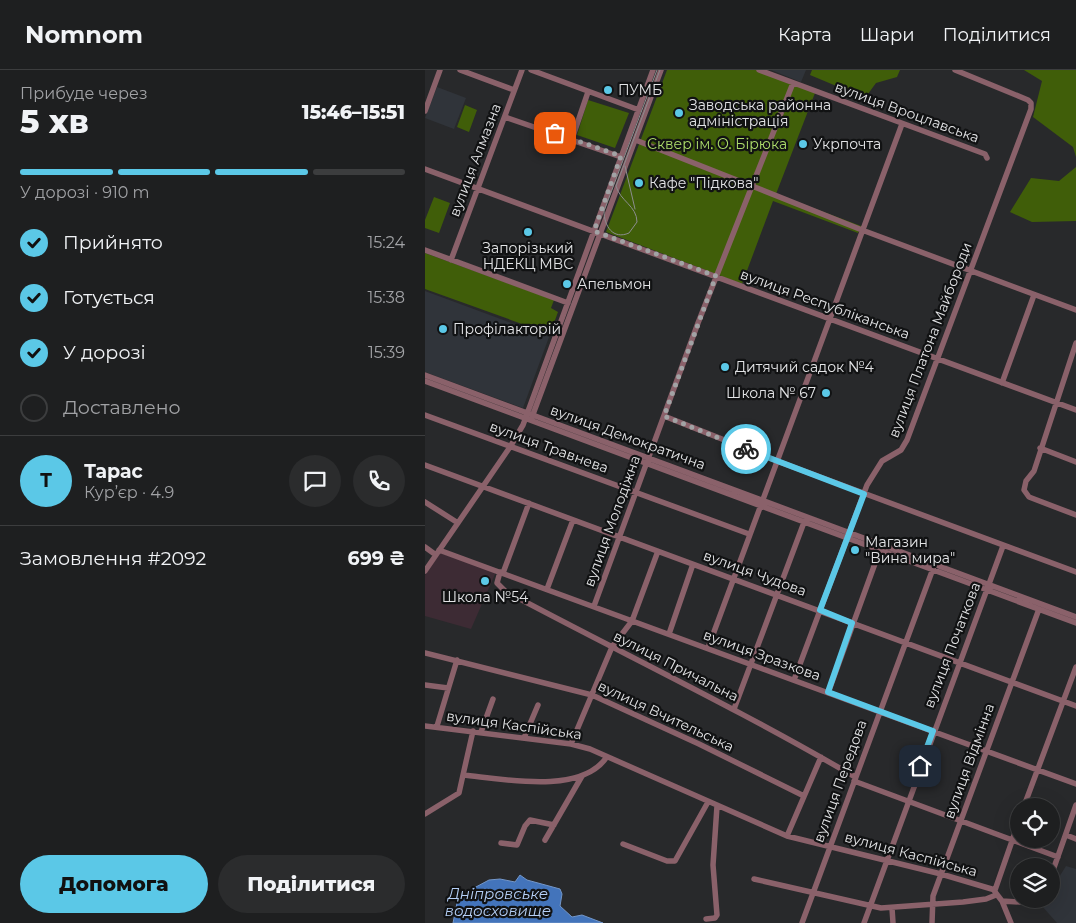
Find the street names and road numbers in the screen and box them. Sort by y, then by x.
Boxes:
street label: вулиця Вроцлавська [832,78,982,146]
street label: вулиця Алмазна [445,101,505,219]
street label: вулиця Платона Майбороди [884,240,976,440]
street label: вулиця Республіканська [738,265,912,343]
street label: вулиця Демократична [548,401,708,473]
street label: вулиця Травнева [487,417,611,477]
street label: вулиця Молодіжна [580,453,644,589]
street label: вулиця Чудова [701,546,809,600]
street label: вулиця Початкова [920,580,984,710]
street label: вулиця Зразкова [701,625,823,685]
street label: вулиця Причальна [610,627,742,705]
street label: вулиця Вчительська [595,677,737,755]
street label: вулиця Відмінна [940,701,998,821]
street label: вулиця Каспійська [445,707,583,743]
street label: вулиця Передова [809,717,871,845]
street label: вулиця Каспійська [843,828,979,880]

